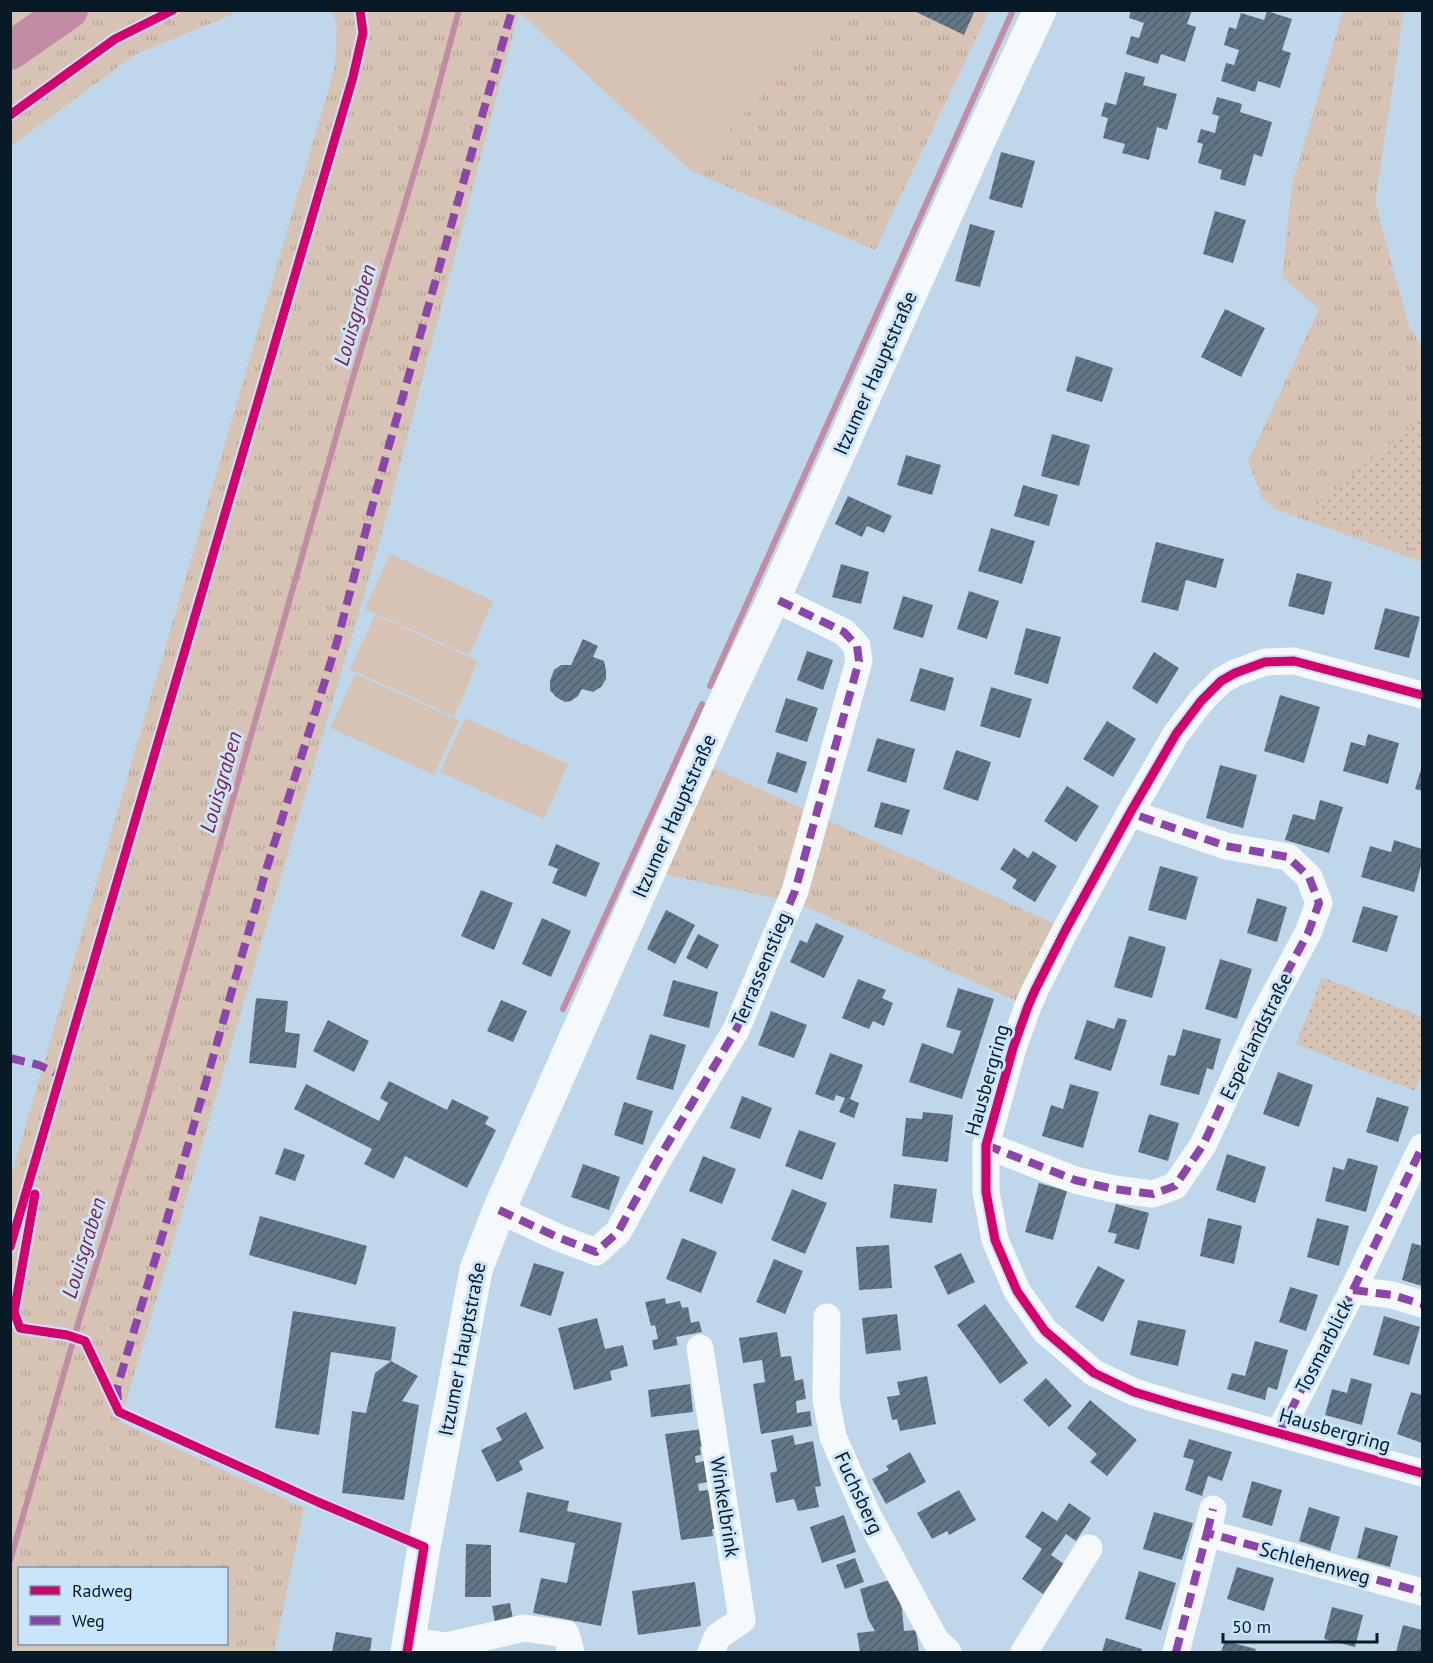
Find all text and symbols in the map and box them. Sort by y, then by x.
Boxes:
water label: Louisgraben [327,261,382,369]
street label: Itzumer Hauptstraße [827,287,923,459]
water label: Louisgraben [193,728,248,836]
street label: Itzumer Hauptstraße [626,730,722,902]
street label: Terrassenstieg [725,908,797,1030]
street label: Esperlandstraße [1214,968,1298,1104]
street label: Hausbergring [959,1021,1015,1139]
water label: Louisgraben [55,1194,112,1301]
street label: Itzumer Hauptstraße [432,1260,492,1438]
street label: Tosmarblick [1289,1295,1359,1397]
street label: Hausbergring [1276,1402,1394,1458]
street label: Fuchsberg [829,1448,889,1538]
street label: Winkelbrink [704,1455,746,1560]
street label: Schlehenweg [1257,1536,1373,1590]
legend [18,1567,228,1645]
text: Radweg [72,1579,133,1602]
scale bar [1223,1606,1378,1644]
text: Weg [72,1609,105,1632]
text: 50 m [1232,1615,1271,1638]

